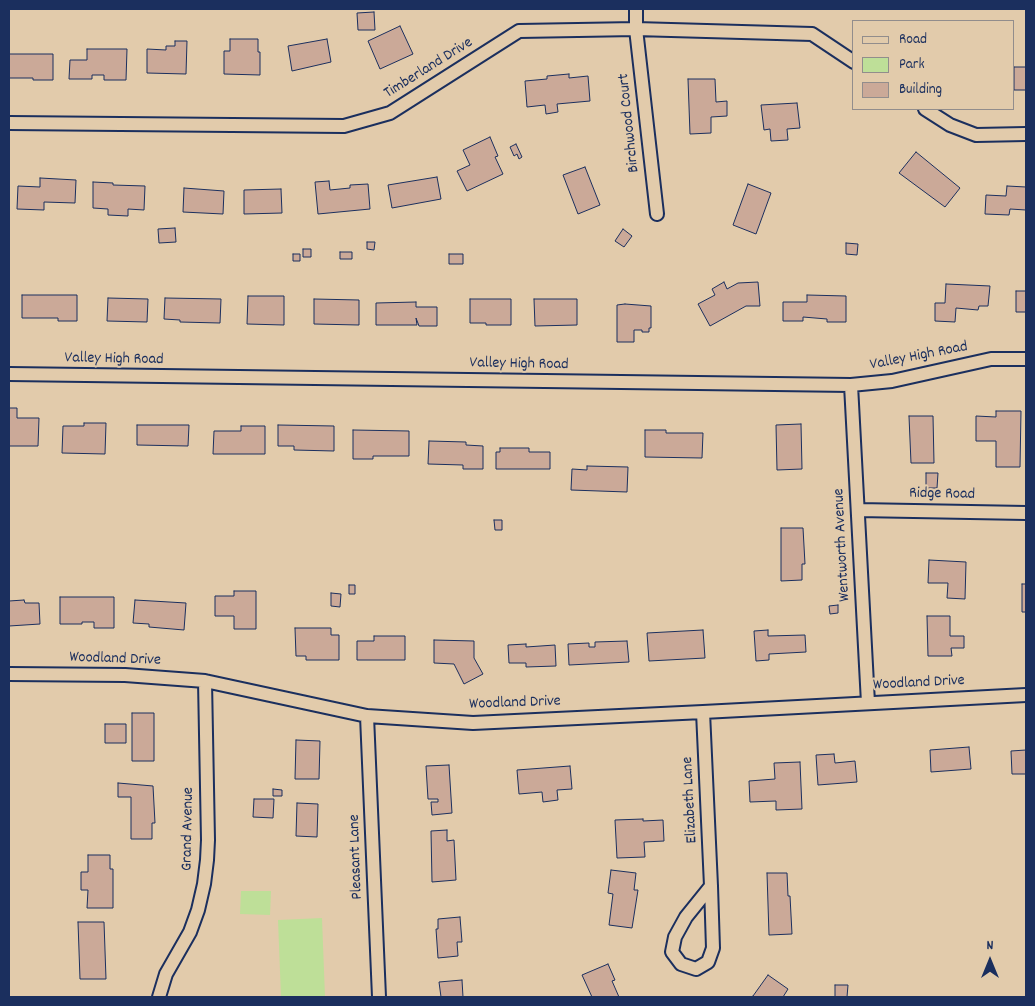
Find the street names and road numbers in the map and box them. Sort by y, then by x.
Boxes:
street label: Timberland Drive [381,34,477,104]
street label: Birchwood Court [615,72,645,174]
street label: Valley High Road [869,338,969,376]
street label: Valley High Road [64,350,164,370]
street label: Valley High Road [469,355,569,375]
street label: Ridge Road [909,485,975,505]
street label: Wentworth Avenue [830,488,856,602]
street label: Woodland Drive [69,649,161,671]
street label: Woodland Drive [873,672,965,696]
street label: Woodland Drive [469,693,561,715]
street label: Elizabeth Lane [679,756,703,844]
street label: Grand Avenue [179,787,199,871]
street label: Pleasant Lane [346,814,368,900]

